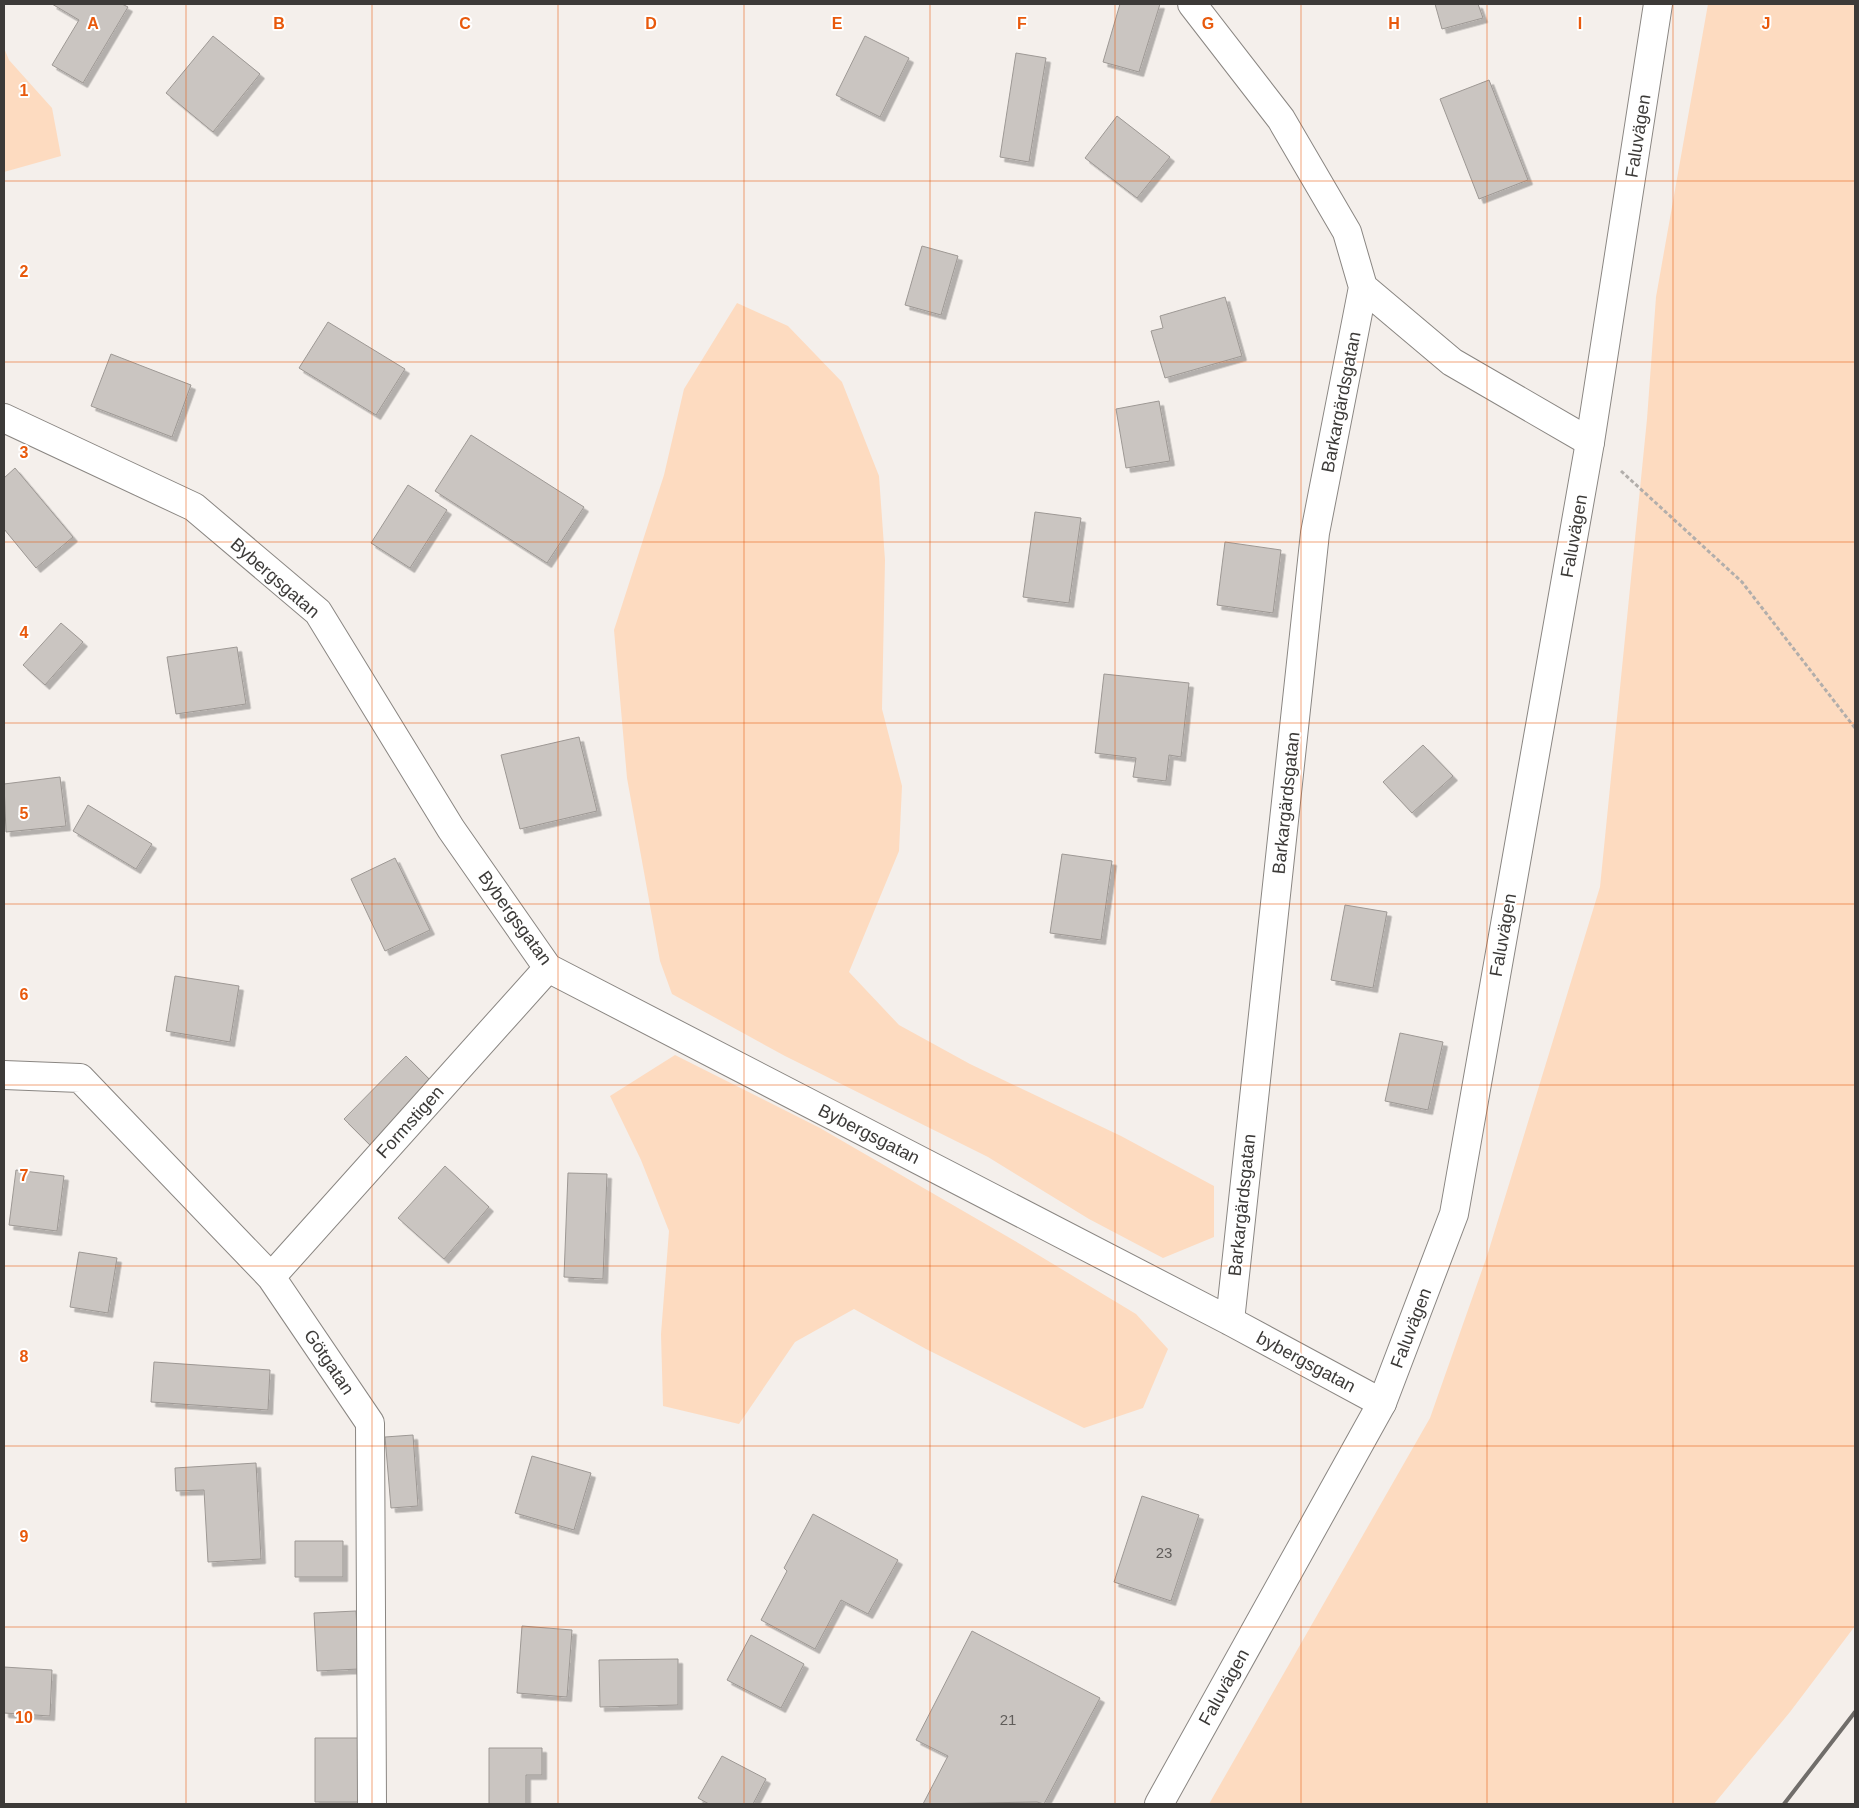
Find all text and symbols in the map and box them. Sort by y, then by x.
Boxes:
text: A [87,15,99,32]
text: B [273,15,285,32]
text: C [459,15,471,32]
text: D [645,15,657,32]
text: E [832,15,843,32]
text: F [1017,15,1027,32]
text: G [1202,15,1214,32]
text: H [1388,15,1400,32]
text: I [1578,15,1582,32]
text: J [1762,15,1770,32]
text: 1 [20,82,29,99]
street label: Faluvägen [1622,93,1654,179]
text: 2 [20,263,29,280]
street label: Barkargärdsgatan [1318,330,1364,474]
text: 3 [20,444,29,461]
street label: Faluvägen [1557,493,1591,579]
street label: Bybergsgatan [227,534,323,622]
text: 4 [20,624,29,641]
street label: Barkargärdsgatan [1269,731,1303,875]
text: 5 [20,805,29,822]
street label: Bybergsgatan [474,867,556,969]
street label: Faluvägen [1486,892,1520,978]
text: 6 [20,986,29,1003]
street label: Formstigen [372,1082,448,1162]
street label: Bybergsgatan [815,1100,923,1168]
street label: Barkargärdsgatan [1225,1133,1259,1277]
text: 7 [20,1167,29,1184]
street label: Faluvägen [1387,1285,1435,1371]
street label: Götgatan [300,1326,358,1398]
street label: bybergsgatan [1253,1328,1359,1396]
text: 8 [20,1348,29,1365]
text: 9 [20,1528,29,1545]
house number: 23 [1156,1544,1172,1561]
street label: Faluvägen [1195,1645,1253,1729]
text: 10 [15,1709,33,1726]
house number: 21 [1000,1711,1016,1728]

